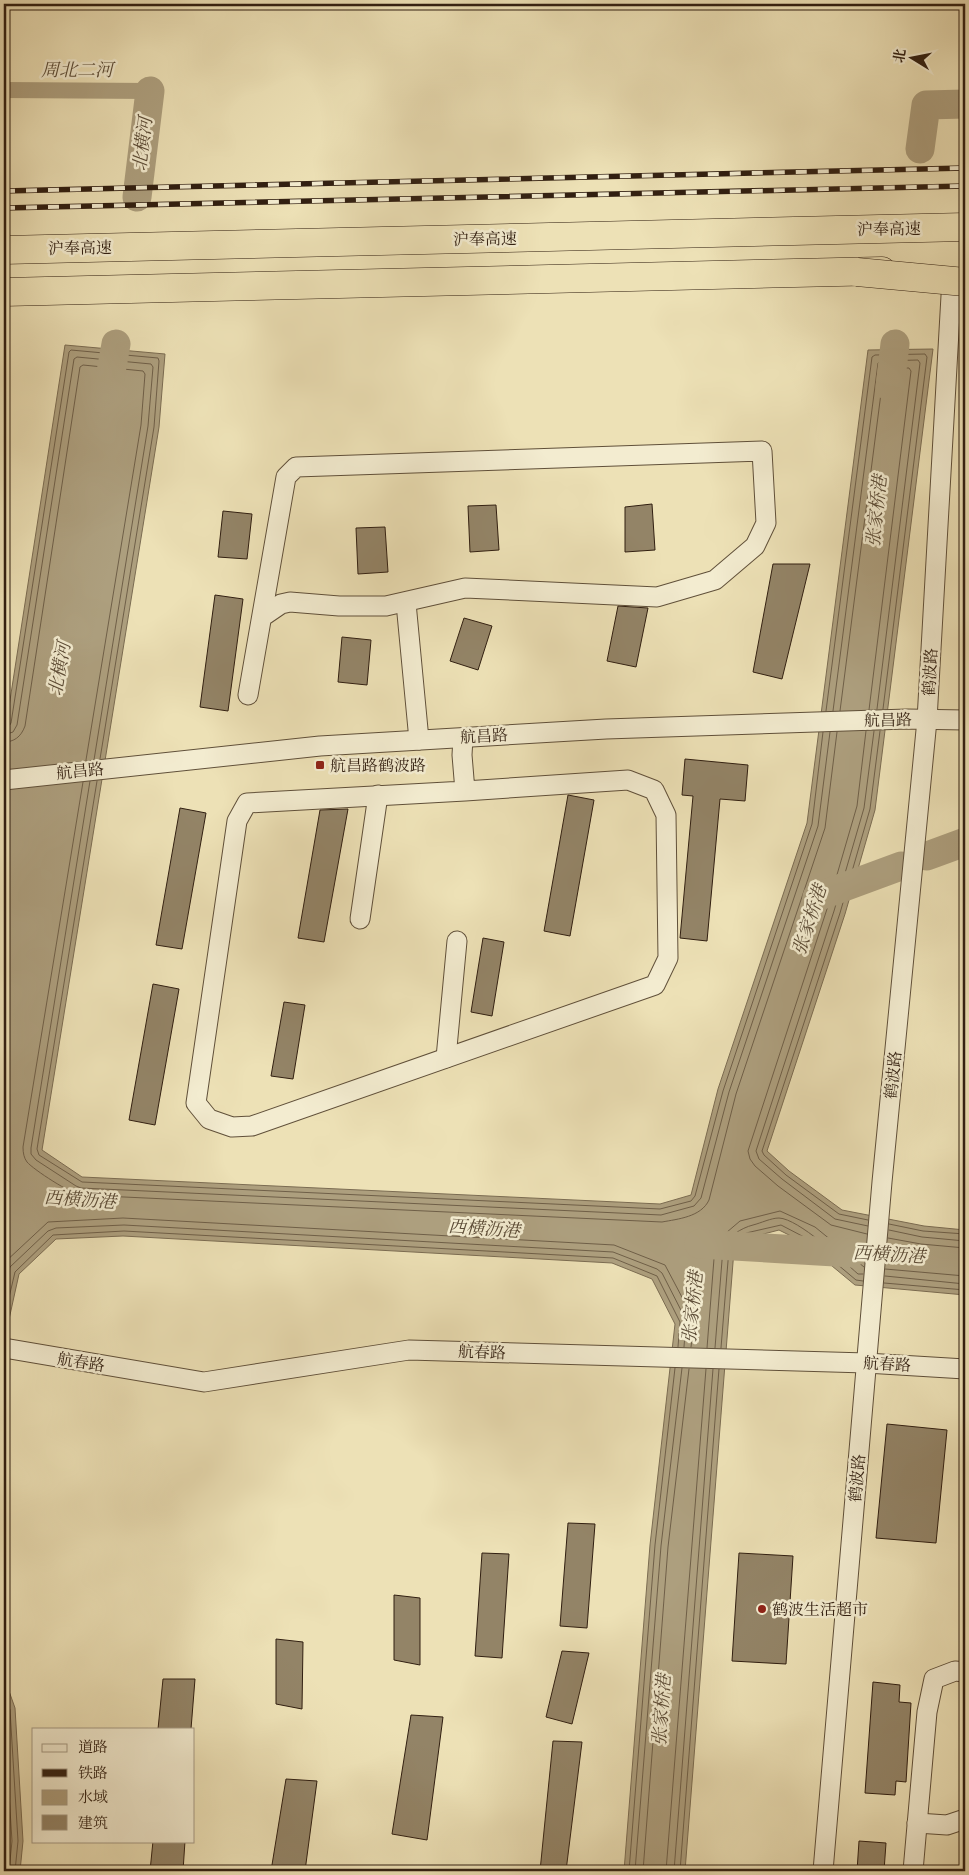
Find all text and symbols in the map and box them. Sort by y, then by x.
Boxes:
north arrow [886,32,936,82]
text: 北 [890,47,909,64]
water label: 周北二河 [41,60,116,81]
water label: 北横河 [129,113,157,172]
street label: 沪奉高速 [857,219,921,239]
street label: 沪奉高速 [453,229,517,249]
street label: 沪奉高速 [48,238,112,258]
water label: 张家桥港 [863,472,891,548]
water label: 北横河 [45,638,76,697]
street label: 鹤波路 [919,648,941,696]
street label: 航昌路 [864,710,912,730]
street label: 航昌路 [460,725,508,747]
place label: 航昌路鹤波路 [330,756,426,775]
street label: 航昌路 [55,759,105,783]
marker: 航昌路鹤波路 [314,759,326,771]
water label: 张家桥港 [789,881,832,957]
street label: 鹤波路 [881,1050,905,1100]
water label: 西横沥港 [43,1187,119,1213]
water label: 西横沥港 [447,1216,523,1242]
water label: 西横沥港 [852,1243,927,1267]
water label: 张家桥港 [679,1268,707,1344]
street label: 航春路 [458,1342,506,1362]
street label: 航春路 [56,1349,106,1375]
street label: 航春路 [863,1353,911,1375]
street label: 鹤波路 [845,1453,869,1503]
place label: 鹤波生活超市 [772,1600,868,1619]
marker: 鹤波生活超市 [756,1603,768,1615]
water label: 张家桥港 [649,1671,675,1747]
legend [32,1728,195,1842]
text: 道路 [78,1738,108,1756]
text: 铁路 [78,1764,108,1782]
text: 水域 [78,1788,108,1806]
text: 建筑 [78,1814,108,1832]

